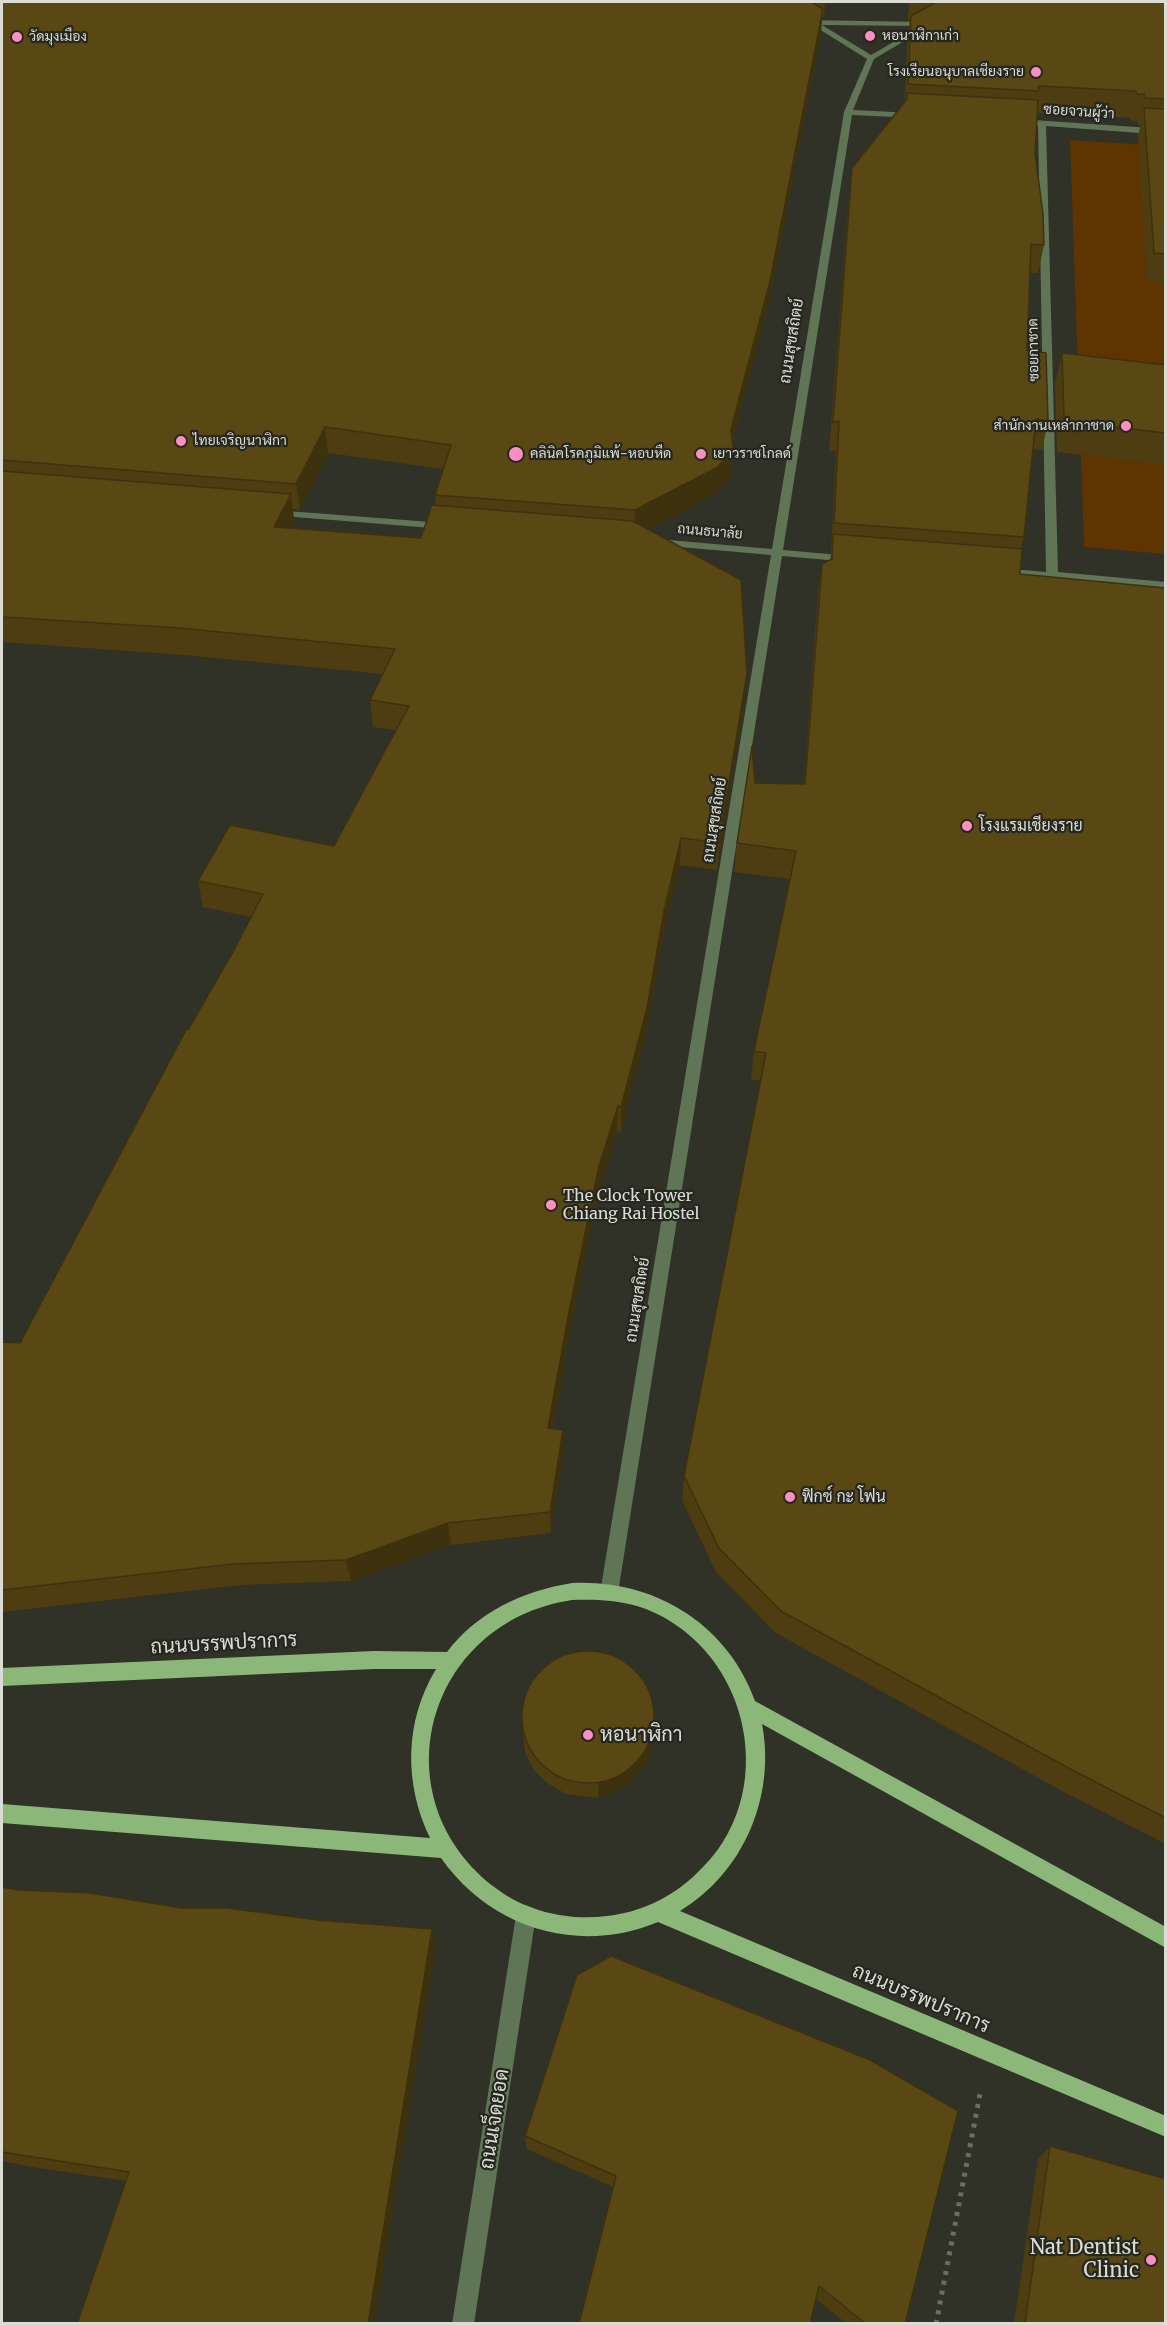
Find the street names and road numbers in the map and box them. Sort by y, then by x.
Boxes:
street label: ซอยจวนผู้ว่า [1043,101,1115,123]
street label: ถนนสุขสถิตย์ [776,297,808,385]
street label: ซอยกาชาด [1025,318,1043,382]
street label: ถนนธนาลัย [677,521,743,543]
street label: ถนนสุขสถิตย์ [699,776,731,864]
street label: ถนนสุขสถิตย์ [622,1256,654,1344]
street label: ถนนบรรพปราการ [150,1628,298,1660]
street label: ถนนบรรพปราการ [849,1959,993,2039]
street label: ถนนเจ็ดยอด [475,2067,515,2171]

